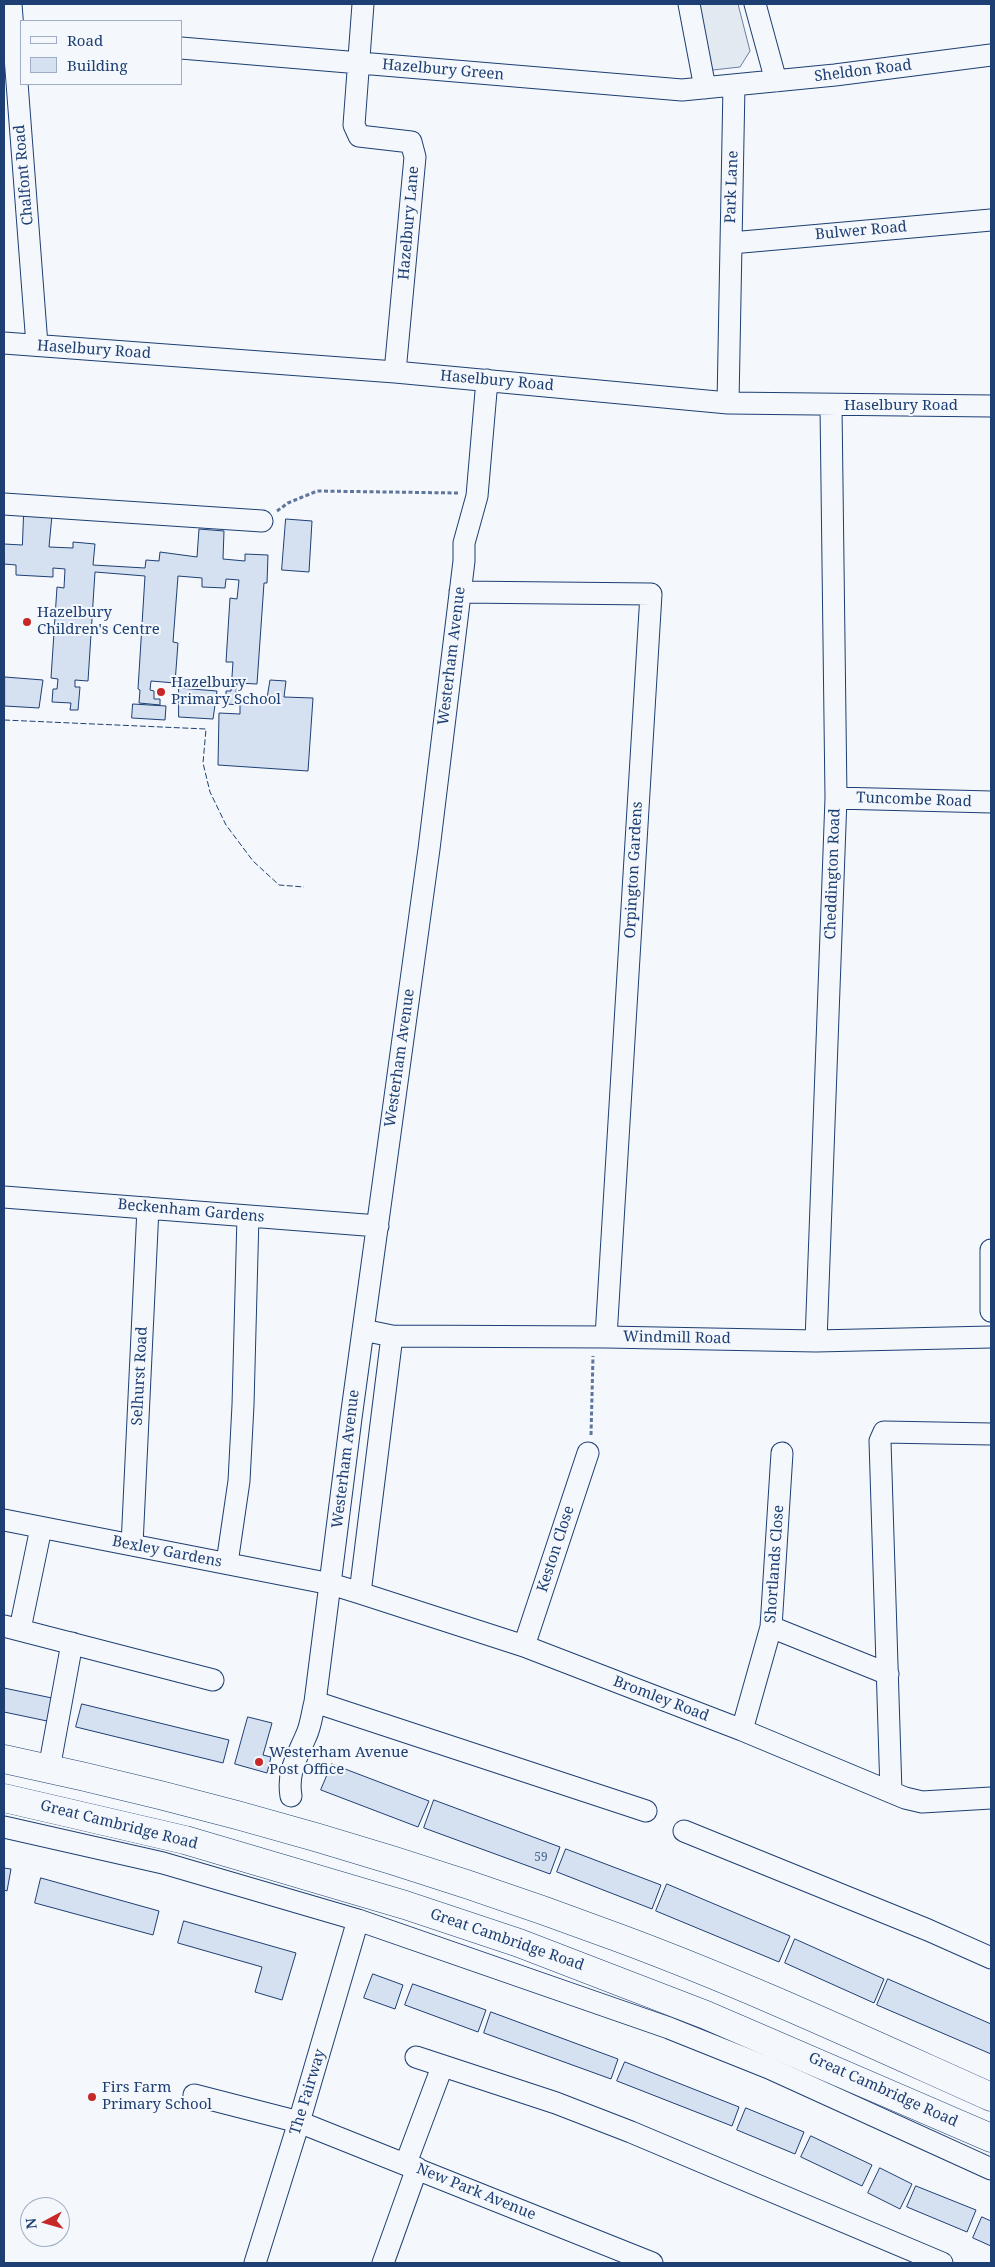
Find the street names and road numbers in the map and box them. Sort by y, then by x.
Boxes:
street label: Hazelbury Green [381,56,505,84]
street label: Sheldon Road [813,56,913,86]
street label: Chalfont Road [11,124,37,226]
street label: Park Lane [722,150,742,224]
street label: Hazelbury Lane [395,165,423,281]
street label: Bulwer Road [814,218,908,244]
street label: Haselbury Road [36,337,152,363]
street label: Haselbury Road [439,367,555,395]
street label: Haselbury Road [844,397,958,415]
street label: Westerham Avenue [435,586,469,726]
street label: Tuncombe Road [856,789,972,811]
street label: Orpington Gardens [621,801,647,939]
street label: Cheddington Road [822,808,844,940]
street label: Westerham Avenue [381,988,419,1128]
street label: Beckenham Gardens [117,1196,265,1226]
street label: Selhurst Road [128,1326,152,1426]
street label: Windmill Road [623,1328,731,1348]
street label: Westerham Avenue [329,1389,363,1529]
street label: Keston Close [534,1504,578,1594]
street label: Shortlands Close [762,1504,788,1624]
street label: Bexley Gardens [111,1533,223,1571]
street label: Bromley Road [611,1673,711,1725]
street label: Great Cambridge Road [38,1797,200,1853]
street label: Great Cambridge Road [428,1905,586,1975]
street label: The Fairway [286,2047,330,2137]
street label: Great Cambridge Road [805,2049,961,2131]
street label: New Park Avenue [414,2160,538,2224]

